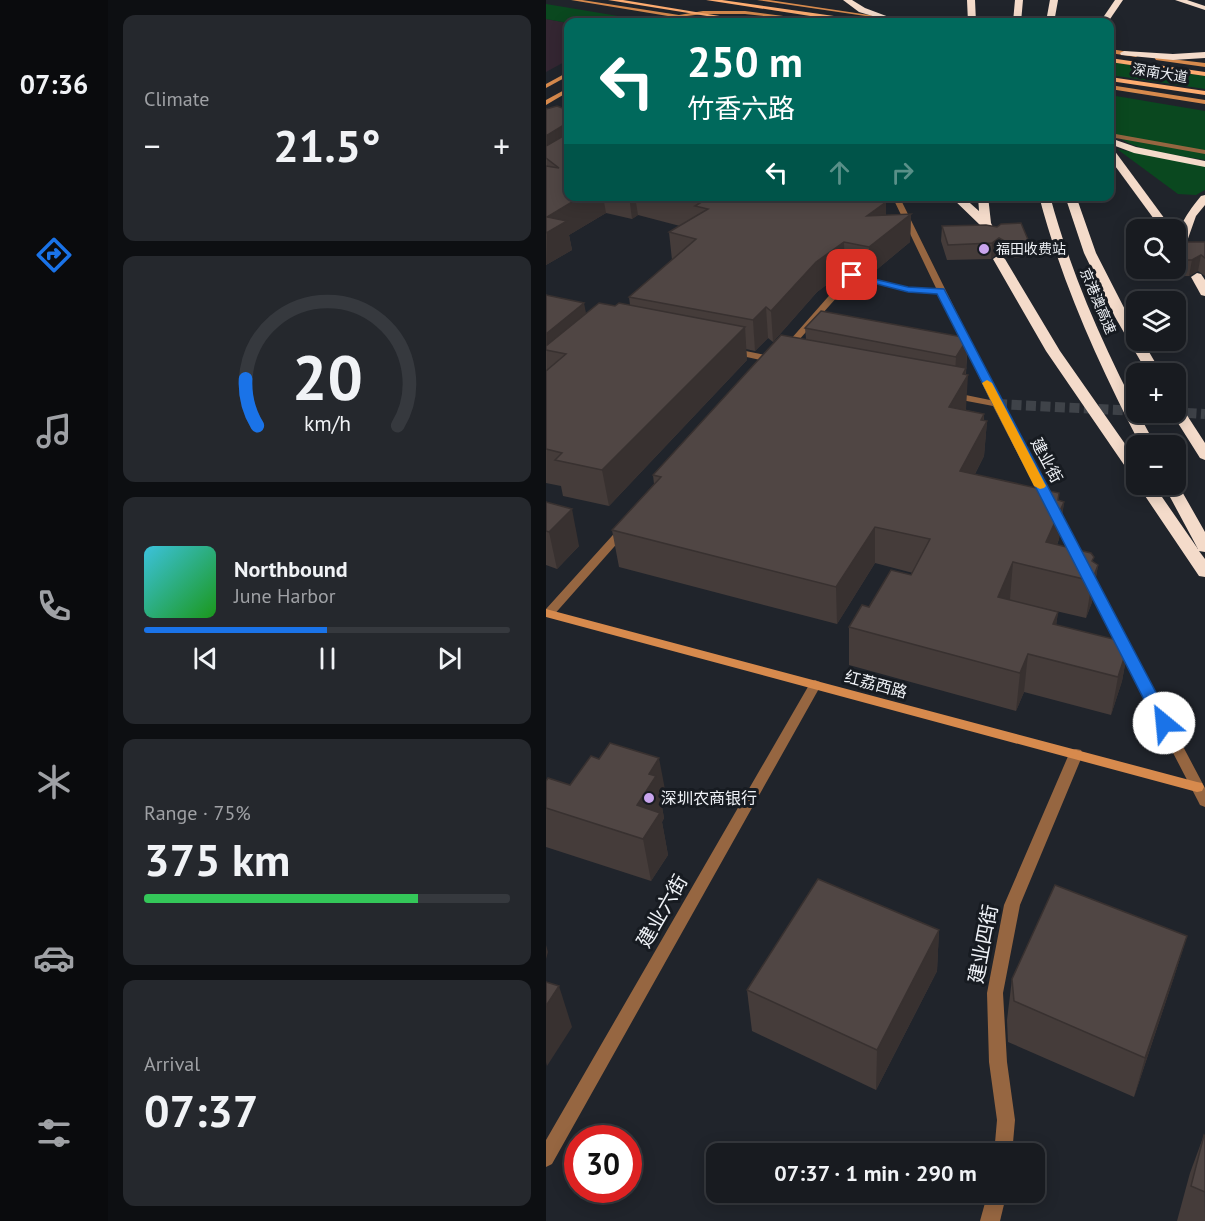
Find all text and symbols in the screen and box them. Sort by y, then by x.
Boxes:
text: 250 m [687,34,803,89]
icon: left [588,42,666,120]
street label: 深南大道 [1131,60,1189,86]
text: 07:36 [20,67,88,101]
text: Climate [144,86,210,112]
text: 竹香六路 [687,91,795,125]
text: 21.5° [273,116,381,174]
text: − [144,124,161,167]
text: + [493,124,510,167]
icon: left [760,156,793,189]
icon: ahead [823,156,856,189]
icon: right [886,156,919,189]
map controls [1126,219,1186,495]
button: search [1126,219,1186,279]
icon: directions [33,234,75,276]
place label: 福田收费站 [996,240,1066,258]
marker: 福田收费站 [977,242,991,256]
pin [826,249,877,300]
icon: arrive [835,258,868,291]
street label: 京港澳高速 [1076,265,1120,337]
button: layers [1126,291,1186,351]
text: 20 [292,336,362,417]
button: + [1126,363,1186,423]
icon: music [33,410,75,452]
text: km/h [303,410,350,438]
street label: 建业街 [1027,434,1067,486]
button: − [1126,435,1186,495]
text: Northbound [234,555,348,583]
text: June Harbor [234,583,336,609]
icon: phone [33,585,75,627]
icon: previous [189,642,222,675]
icon: pause [311,642,344,675]
icon: next [433,642,466,675]
street label: 红荔西路 [842,666,910,702]
position arrow [1132,691,1196,755]
icon: climate [33,761,75,803]
place label: 深圳农商银行 [661,788,757,808]
marker: 深圳农商银行 [642,791,656,805]
text: Range · 75% [144,800,251,826]
text: 375 km [144,830,290,888]
street label: 建业六街 [631,870,693,952]
street label: 建业四街 [963,902,1003,986]
icon: car [33,937,75,979]
text: Arrival [144,1051,200,1077]
text: 07:37 [144,1081,258,1139]
icon: filters [33,1112,75,1154]
speed limit sign: 30 [564,1125,642,1203]
text: 07:37 · 1 min · 290 m [774,1159,977,1187]

